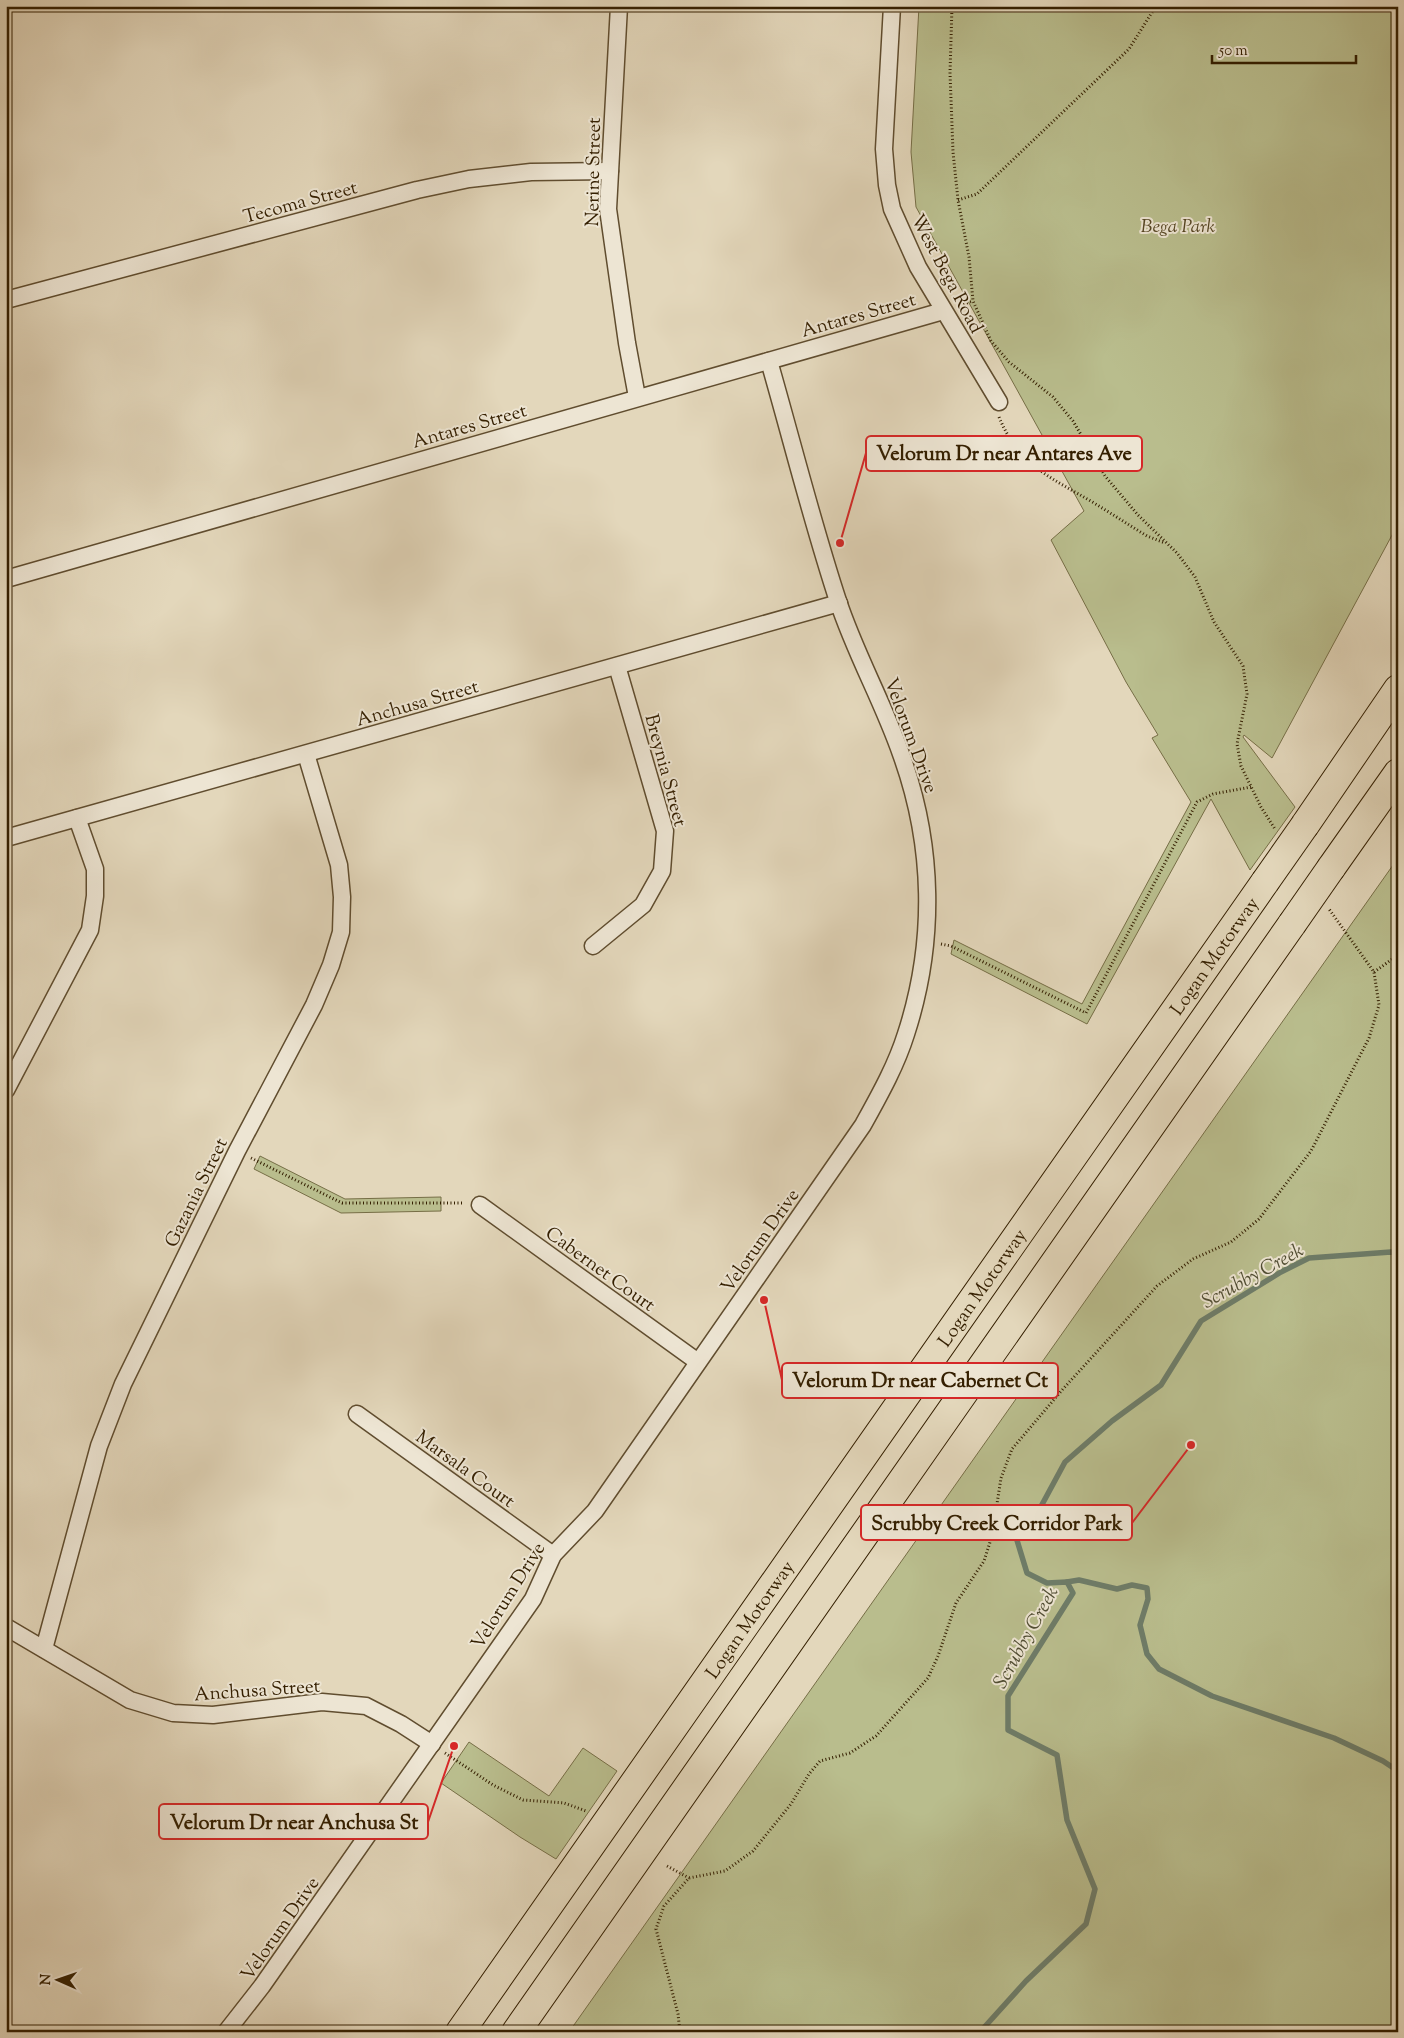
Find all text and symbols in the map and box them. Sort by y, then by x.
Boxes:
scale bar [1212,32,1355,64]
text: 50 m [1218,41,1248,62]
street label: Nerine Street [580,117,609,227]
street label: Tecoma Street [241,175,361,232]
street label: West Bega Road [903,210,989,339]
park label: Bega Park [1141,214,1216,241]
street label: Antares Street [798,287,920,346]
street label: Antares Street [409,398,531,457]
callout: Velorum Dr near Antares Ave [866,436,1142,471]
text: Velorum Dr near Antares Ave [876,441,1132,470]
street label: Anchusa Street [353,674,483,735]
street label: Velorum Drive [876,674,943,798]
street label: Breynia Street [637,711,693,830]
street label: Logan Motorway [1165,892,1267,1022]
street label: Gazania Street [159,1133,236,1252]
street label: Velorum Drive [715,1184,807,1299]
street label: Cabernet Court [539,1221,660,1319]
street label: Logan Motorway [932,1224,1035,1353]
water label: Scrubby Creek [1197,1237,1310,1317]
callout: Velorum Dr near Cabernet Ct [782,1363,1058,1398]
text: Velorum Dr near Cabernet Ct [792,1368,1048,1397]
street label: Marsala Court [409,1425,520,1516]
callout: Scrubby Creek Corridor Park [861,1505,1132,1540]
text: Scrubby Creek Corridor Park [871,1511,1123,1540]
street label: Velorum Drive [466,1538,553,1655]
street label: Logan Motorway [700,1555,802,1685]
water label: Scrubby Creek [987,1582,1067,1695]
street label: Anchusa Street [193,1674,322,1709]
callout: Velorum Dr near Anchusa St [159,1804,428,1839]
text: Velorum Dr near Anchusa St [170,1810,419,1839]
street label: Velorum Drive [235,1872,327,1987]
north arrow [32,1956,82,2006]
text: N [37,1974,57,1986]

